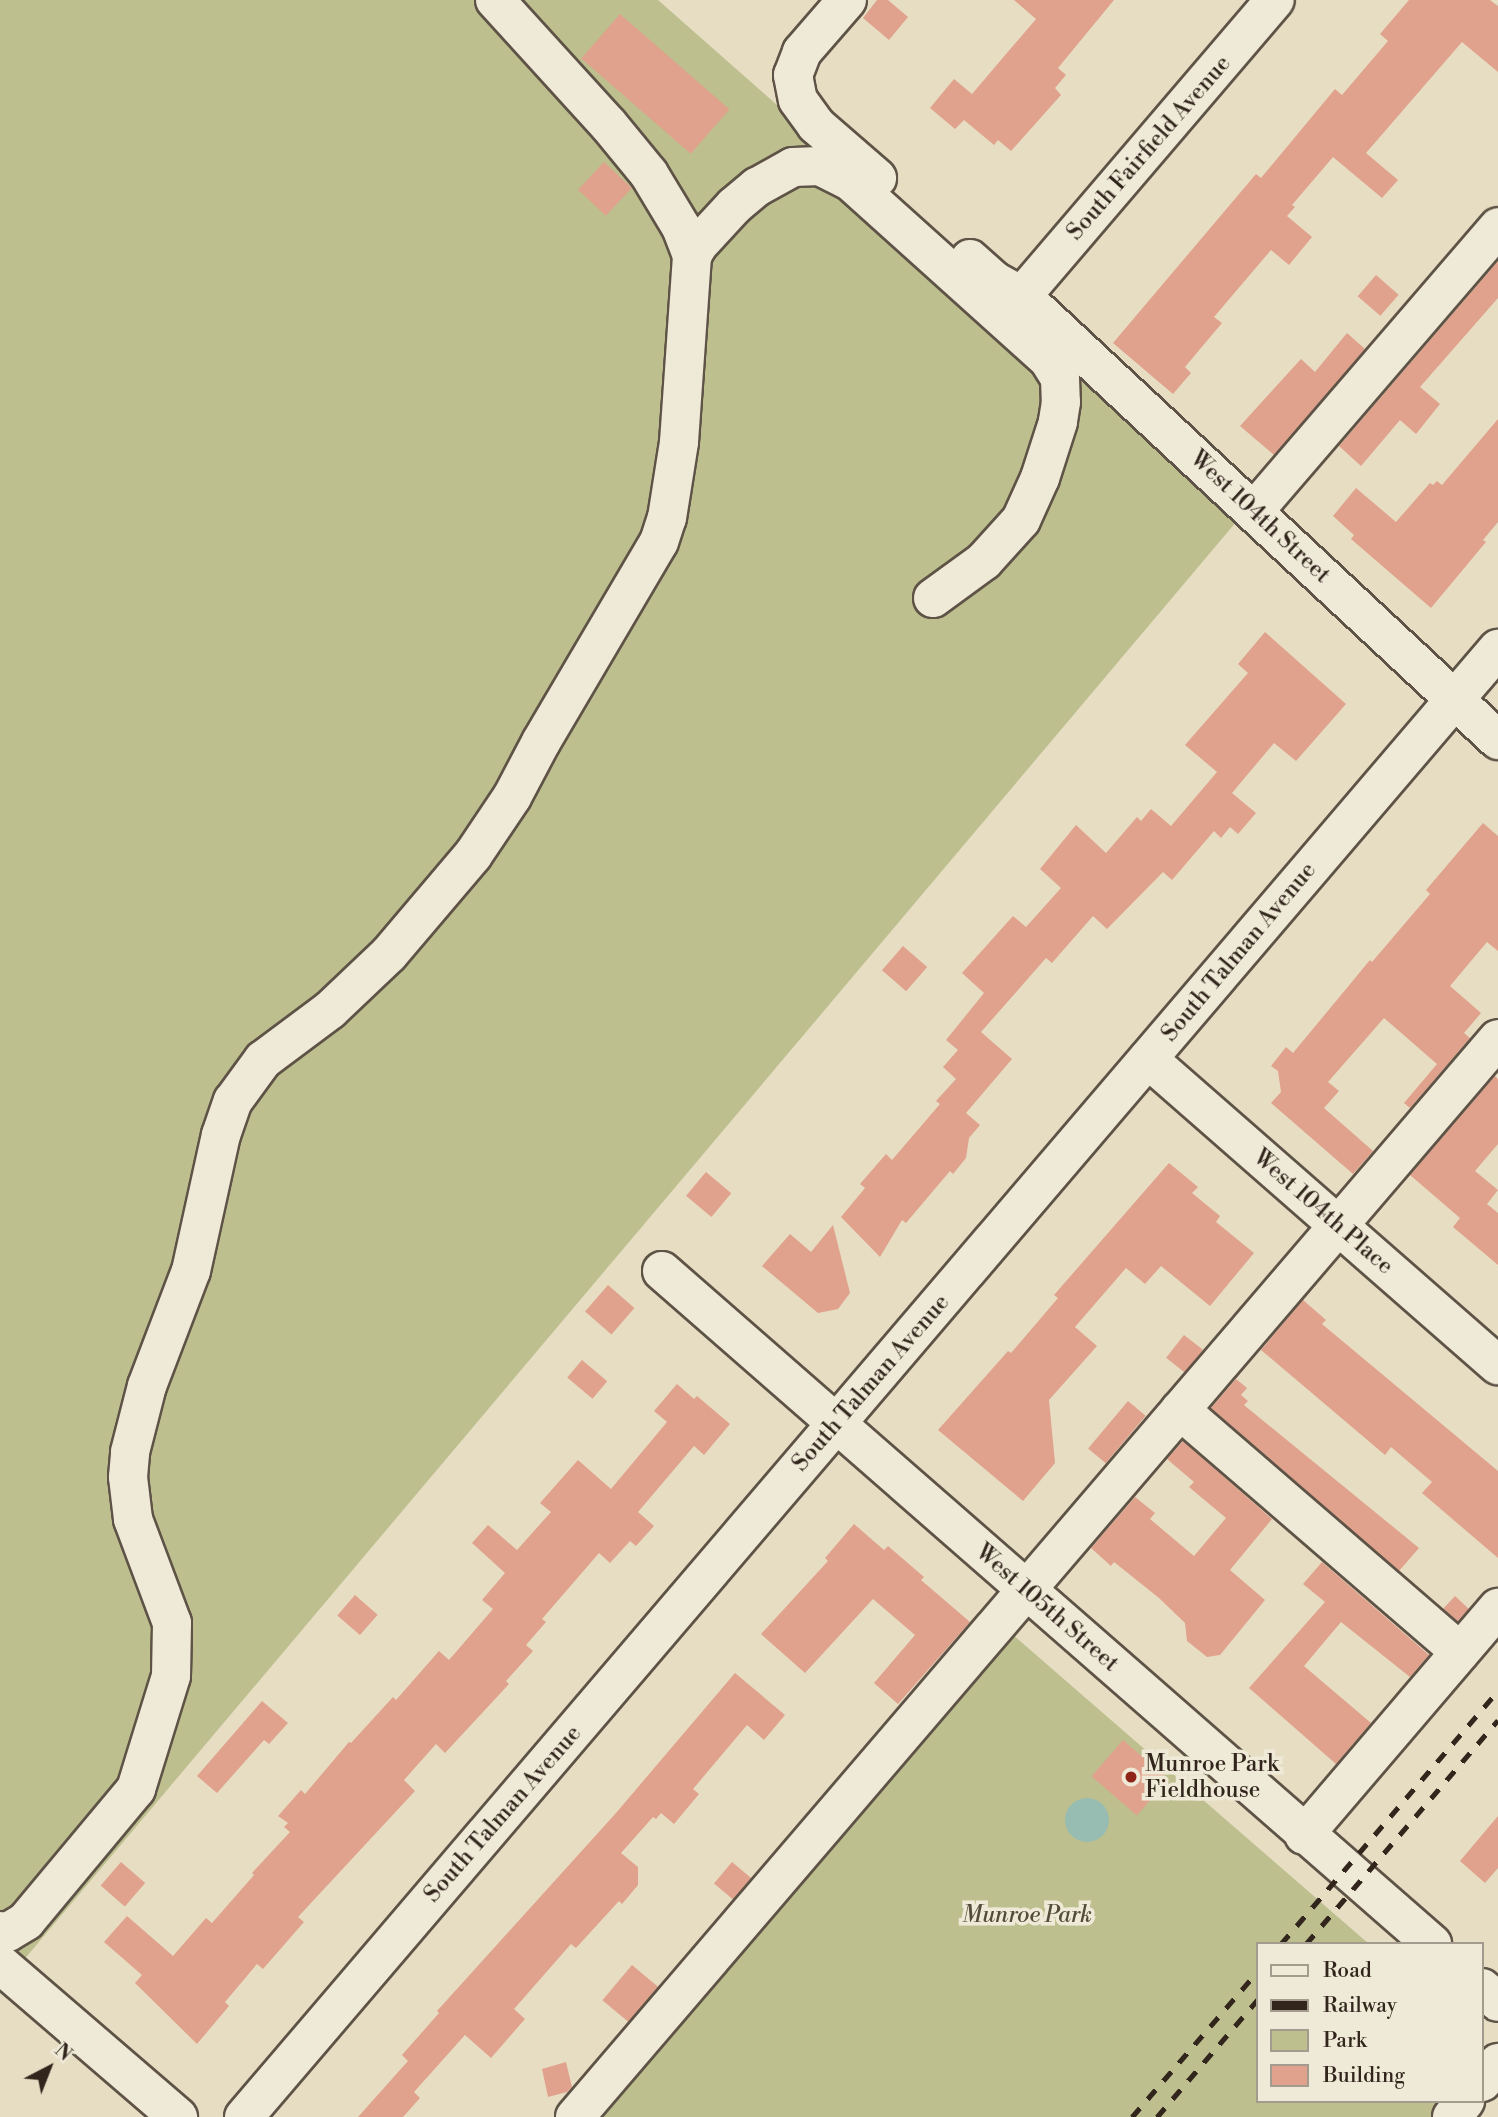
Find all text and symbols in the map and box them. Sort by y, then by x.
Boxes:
street label: South Fairfield Avenue [1061,50,1237,246]
street label: West 104th Street [1184,445,1336,589]
street label: South Talman Avenue [1156,857,1322,1047]
street label: West 104th Place [1247,1144,1399,1280]
street label: South Talman Avenue [787,1289,955,1477]
street label: West 105th Street [970,1538,1124,1678]
street label: South Talman Avenue [419,1720,587,1908]
place label: Munroe Park Fieldhouse [1145,1750,1279,1804]
marker: Munroe Park Fieldhouse [1123,1769,1139,1785]
park label: Munroe Park [962,1901,1092,1929]
legend [1256,1942,1484,2103]
text: Road [1323,1958,1372,1984]
text: Railway [1323,1993,1397,2019]
text: Park [1323,2028,1367,2054]
north arrow [14,2033,84,2103]
text: N [49,2038,77,2066]
text: Building [1323,2063,1405,2089]

